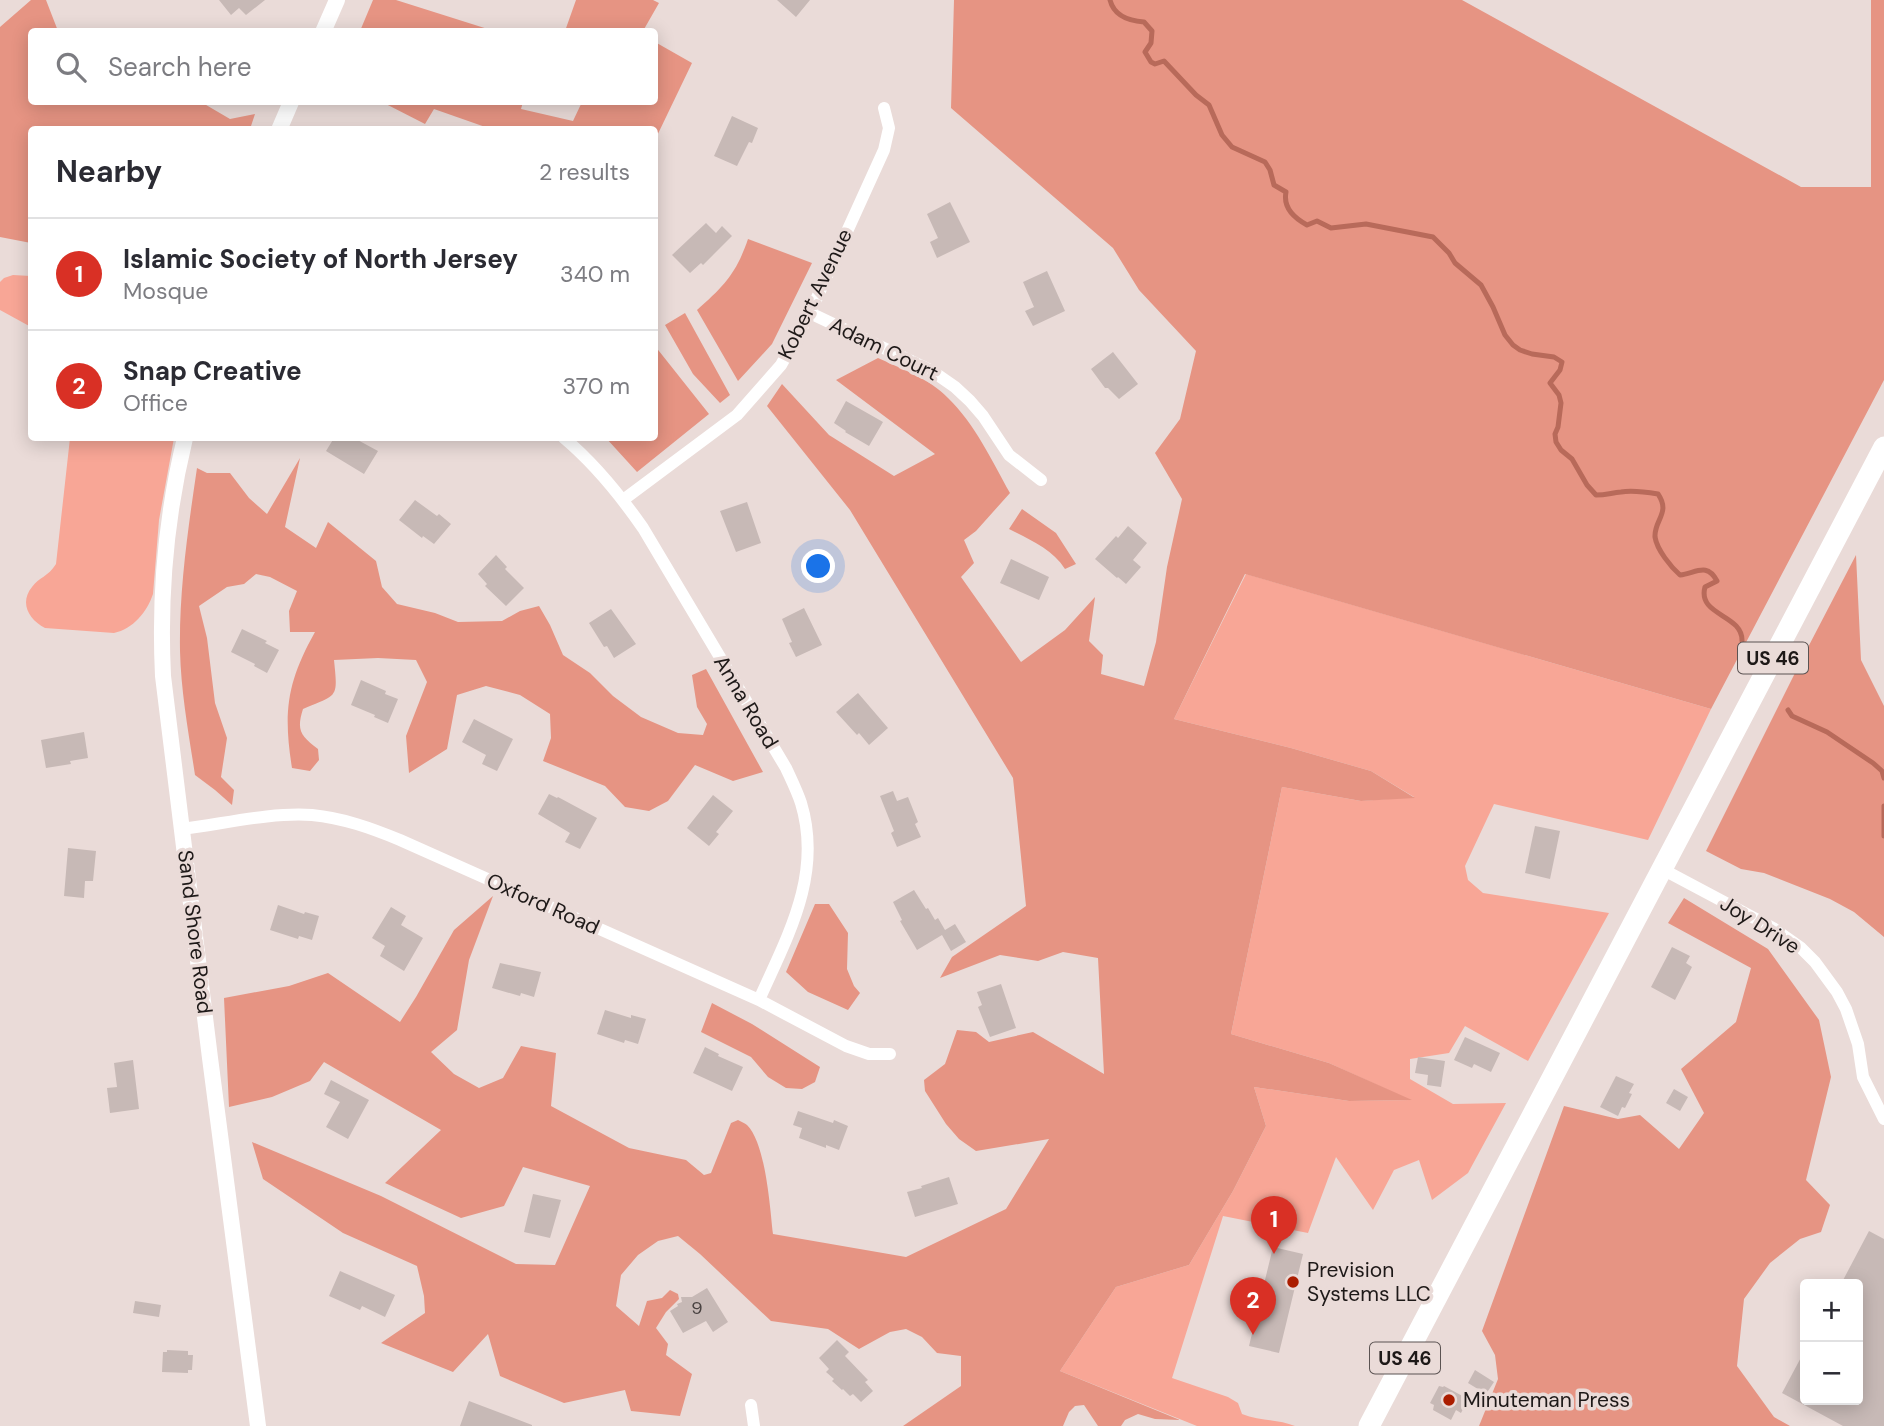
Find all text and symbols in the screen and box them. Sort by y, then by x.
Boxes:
search box [28,28,658,105]
icon: search [52,48,90,86]
text: Search here [108,50,251,84]
text: Nearby [56,152,162,191]
text: 2 results [539,157,630,187]
street label: Kobert Avenue [771,224,859,364]
text: Islamic Society of North Jersey [123,242,518,276]
text: 1 [75,259,83,289]
text: 340 m [560,259,630,289]
text: Mosque [123,276,208,306]
street label: Adam Court [825,311,943,387]
text: Snap Creative [123,354,302,388]
text: 2 [72,371,86,401]
text: 370 m [562,371,630,401]
text: Office [123,388,188,418]
your location [801,549,835,583]
road number: US 46 [1738,642,1808,674]
street label: Anna Road [707,650,785,754]
street label: Sand Shore Road [171,848,219,1016]
street label: Oxford Road [482,867,604,941]
street label: Joy Drive [1715,890,1805,961]
pin: 1 [1251,1196,1297,1254]
place label: Prevision Systems LLC [1307,1256,1431,1308]
marker: Prevision Systems LLC [1285,1274,1301,1290]
pin: 2 [1230,1277,1276,1335]
map controls [1800,1279,1863,1405]
button: + [1800,1279,1863,1342]
house number: 9 [691,1296,703,1320]
road number: US 46 [1370,1342,1440,1374]
button: − [1800,1342,1863,1405]
place label: Minuteman Press [1463,1386,1630,1414]
marker: Minuteman Press [1441,1392,1457,1408]

